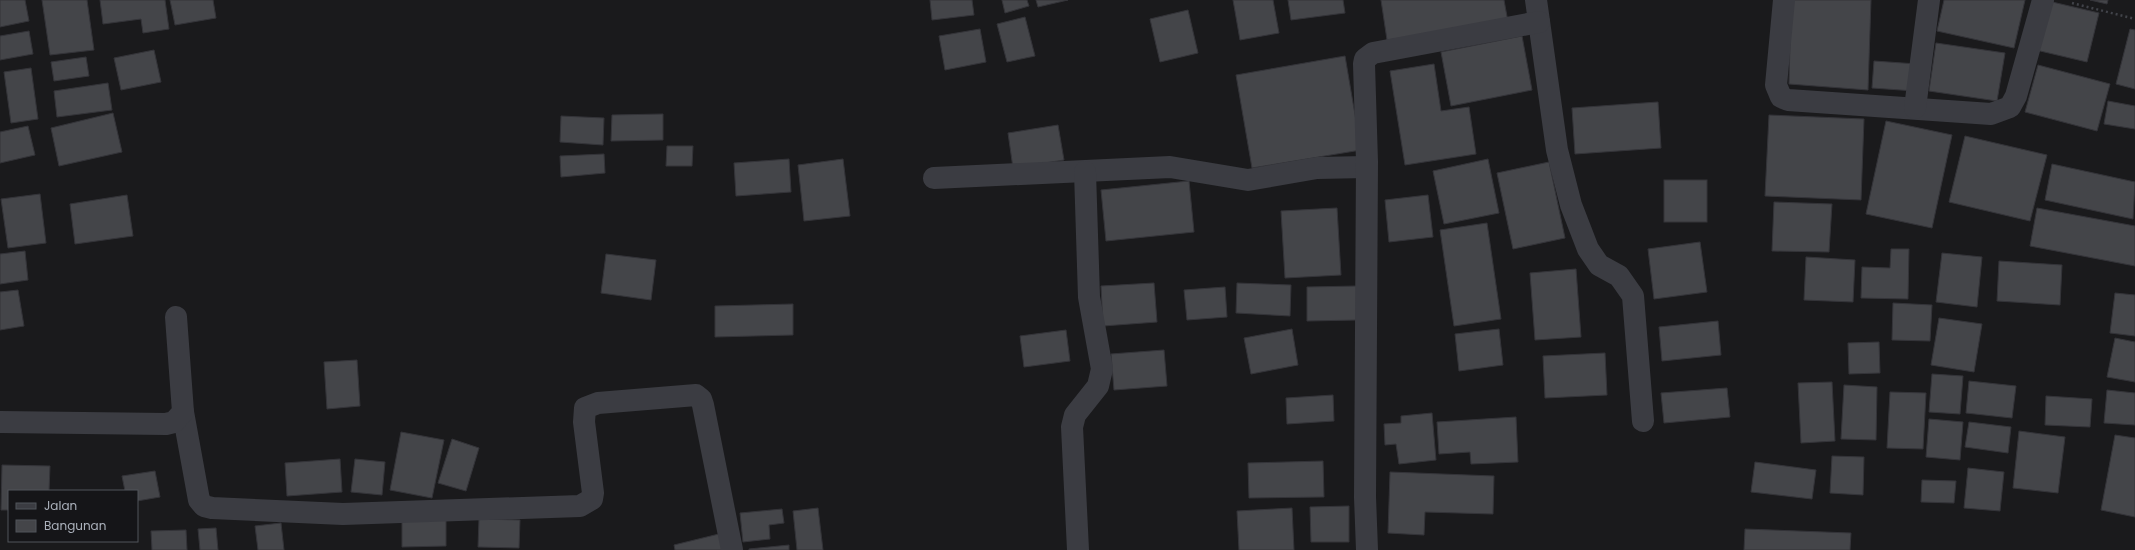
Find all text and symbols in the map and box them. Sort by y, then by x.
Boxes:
legend [8,490,138,542]
text: Jalan [44,497,77,514]
text: Bangunan [44,517,106,534]

